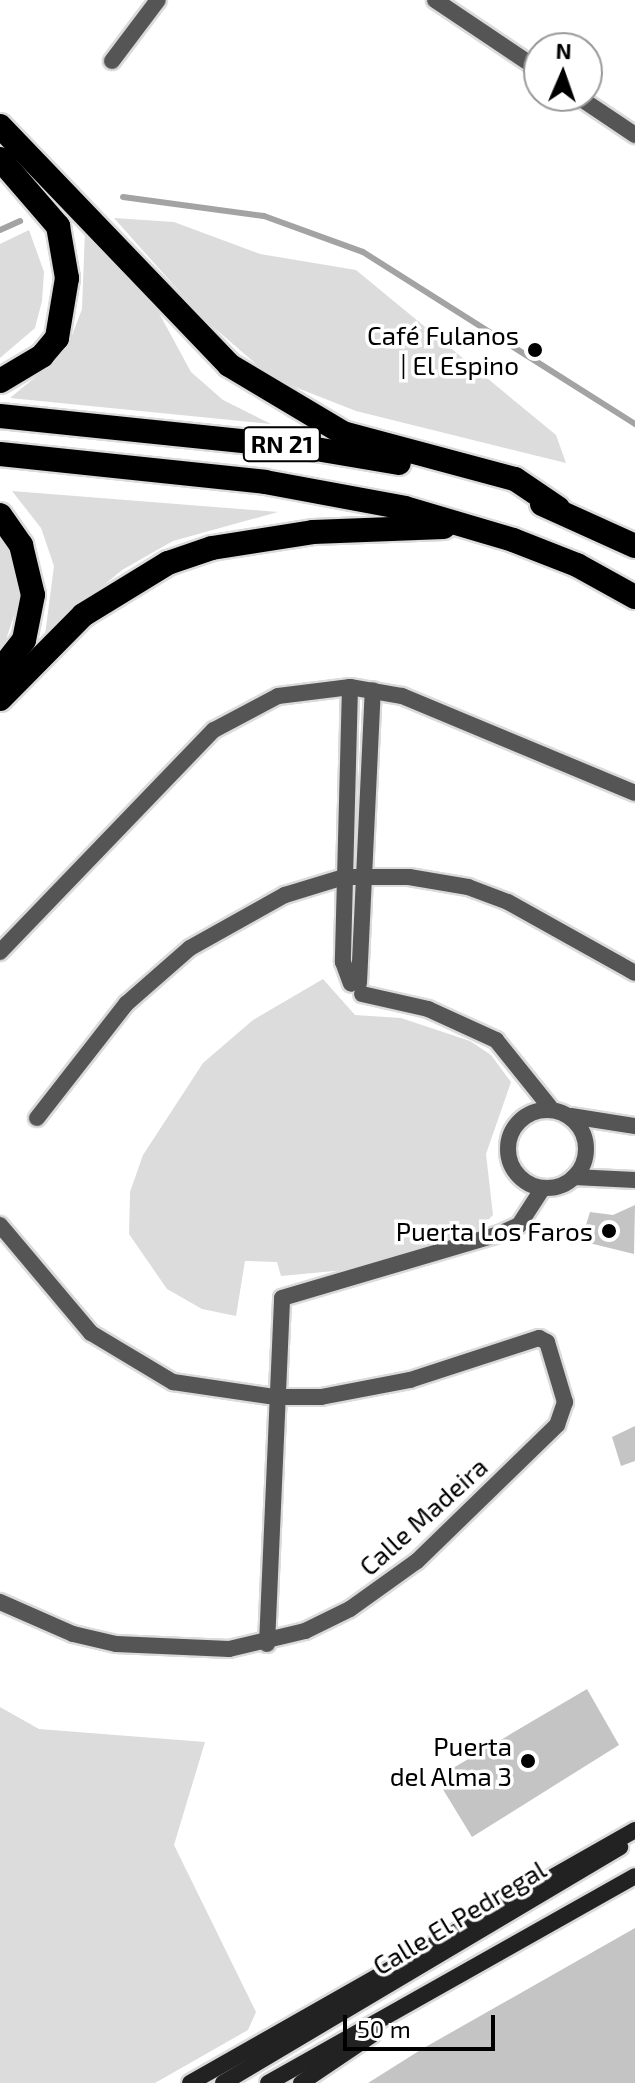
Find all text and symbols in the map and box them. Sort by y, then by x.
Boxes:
north arrow [523,32,603,112]
text: N [555,37,572,63]
place label: Café Fulanos | El Espino [367,319,519,380]
marker: Café Fulanos | El Espino [526,341,544,359]
road number: RN 21 [242,424,322,464]
place label: Puerta Los Faros [396,1215,593,1247]
marker: Puerta Los Faros [600,1222,618,1240]
street label: Calle Madeira [353,1450,493,1582]
place label: Puerta del Alma 3 [388,1730,512,1792]
marker: Puerta del Alma 3 [519,1752,537,1770]
street label: Calle El Pedregal [367,1853,551,1981]
scale bar [347,1999,499,2049]
text: 50 m [357,2014,411,2043]

